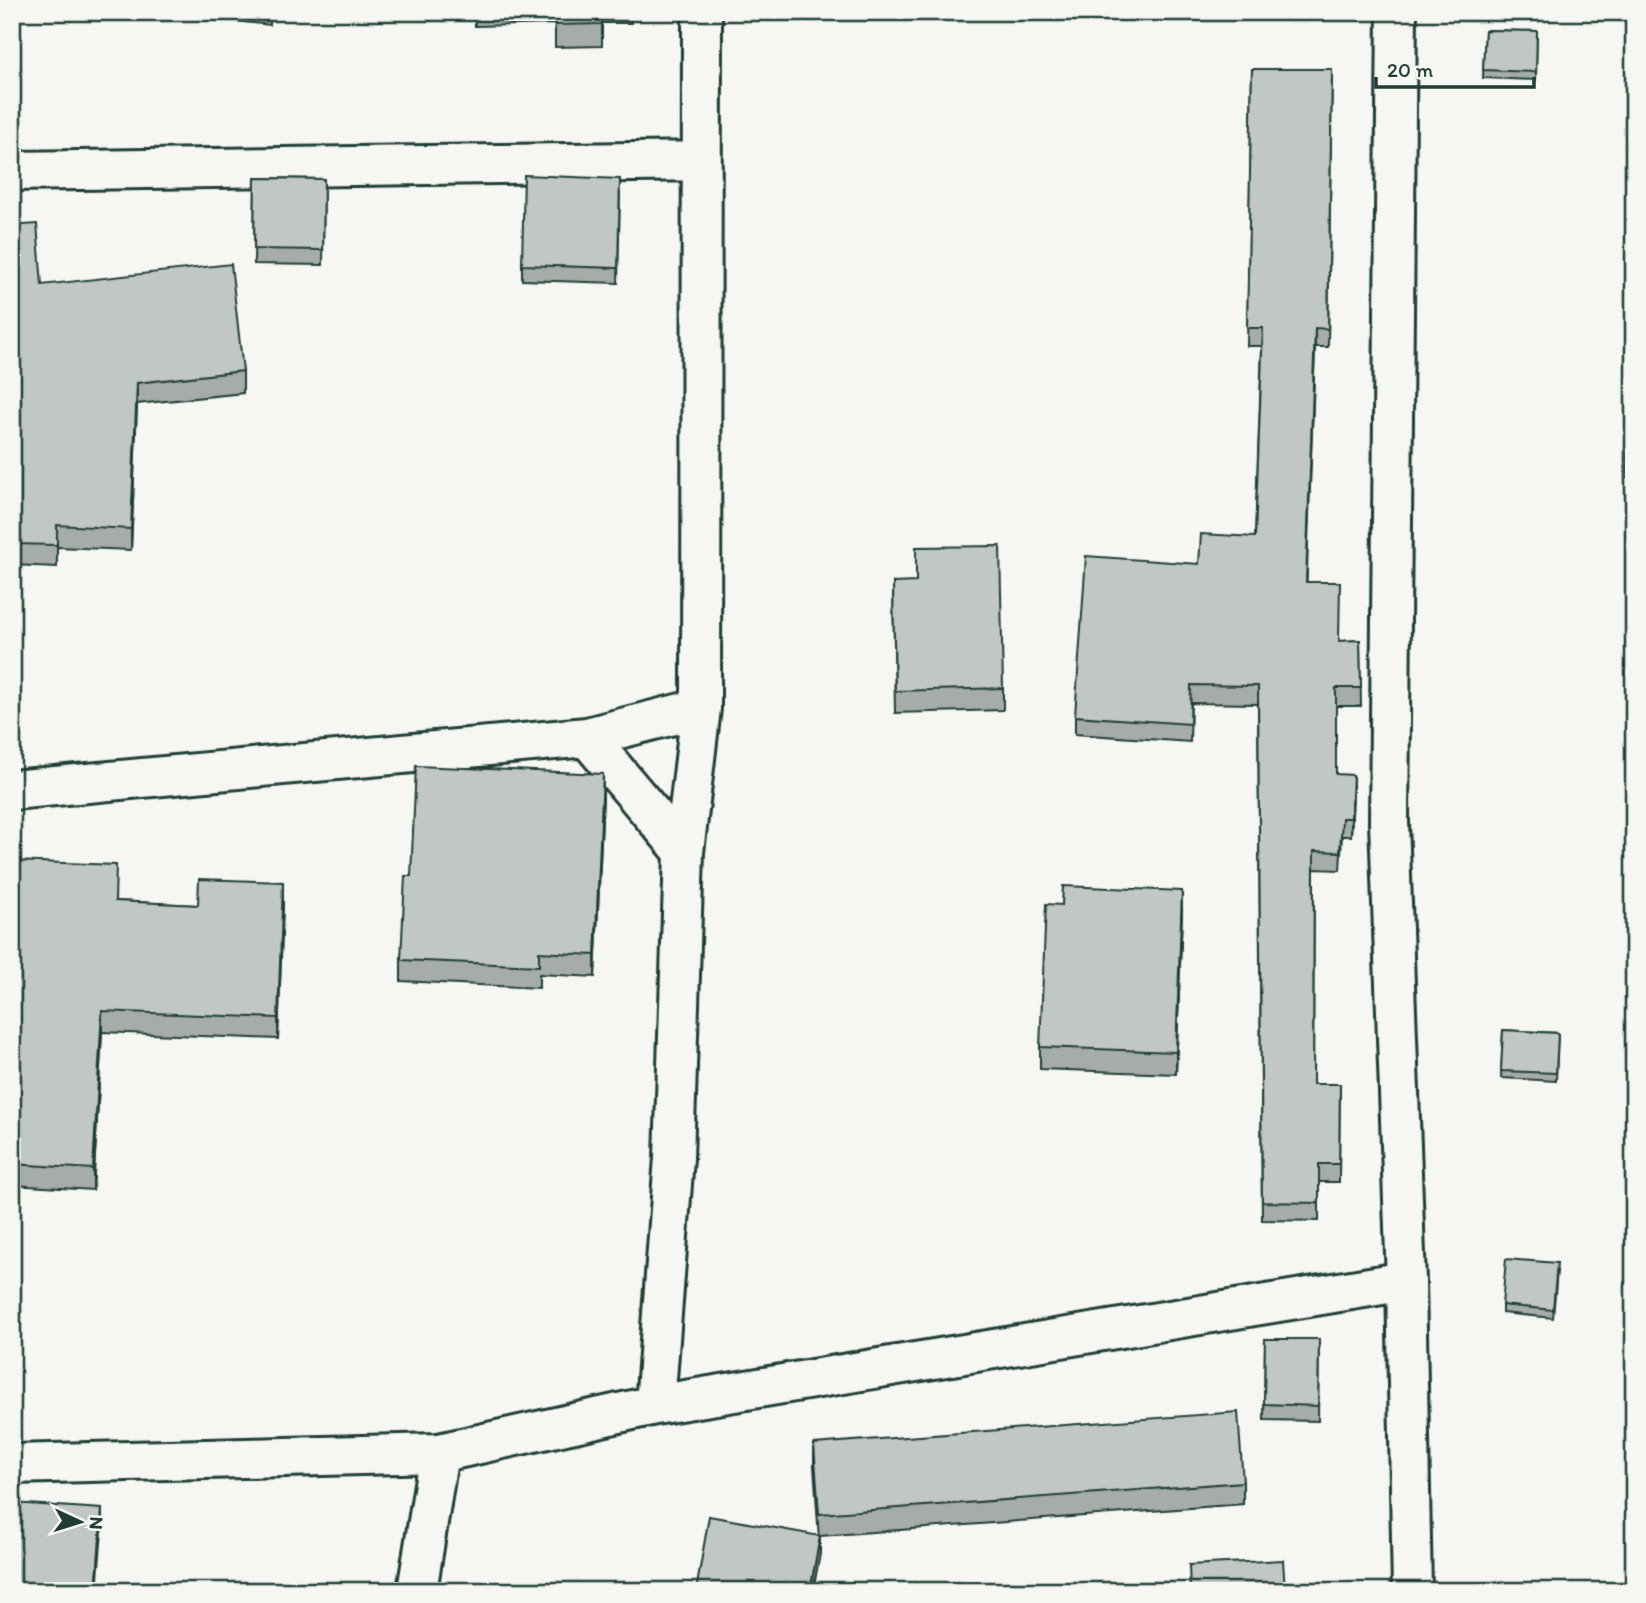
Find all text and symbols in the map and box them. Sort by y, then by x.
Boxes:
scale bar [1376,46,1534,90]
text: 20 m [1387,57,1434,82]
north arrow [46,1488,116,1558]
text: N [85,1516,108,1530]

